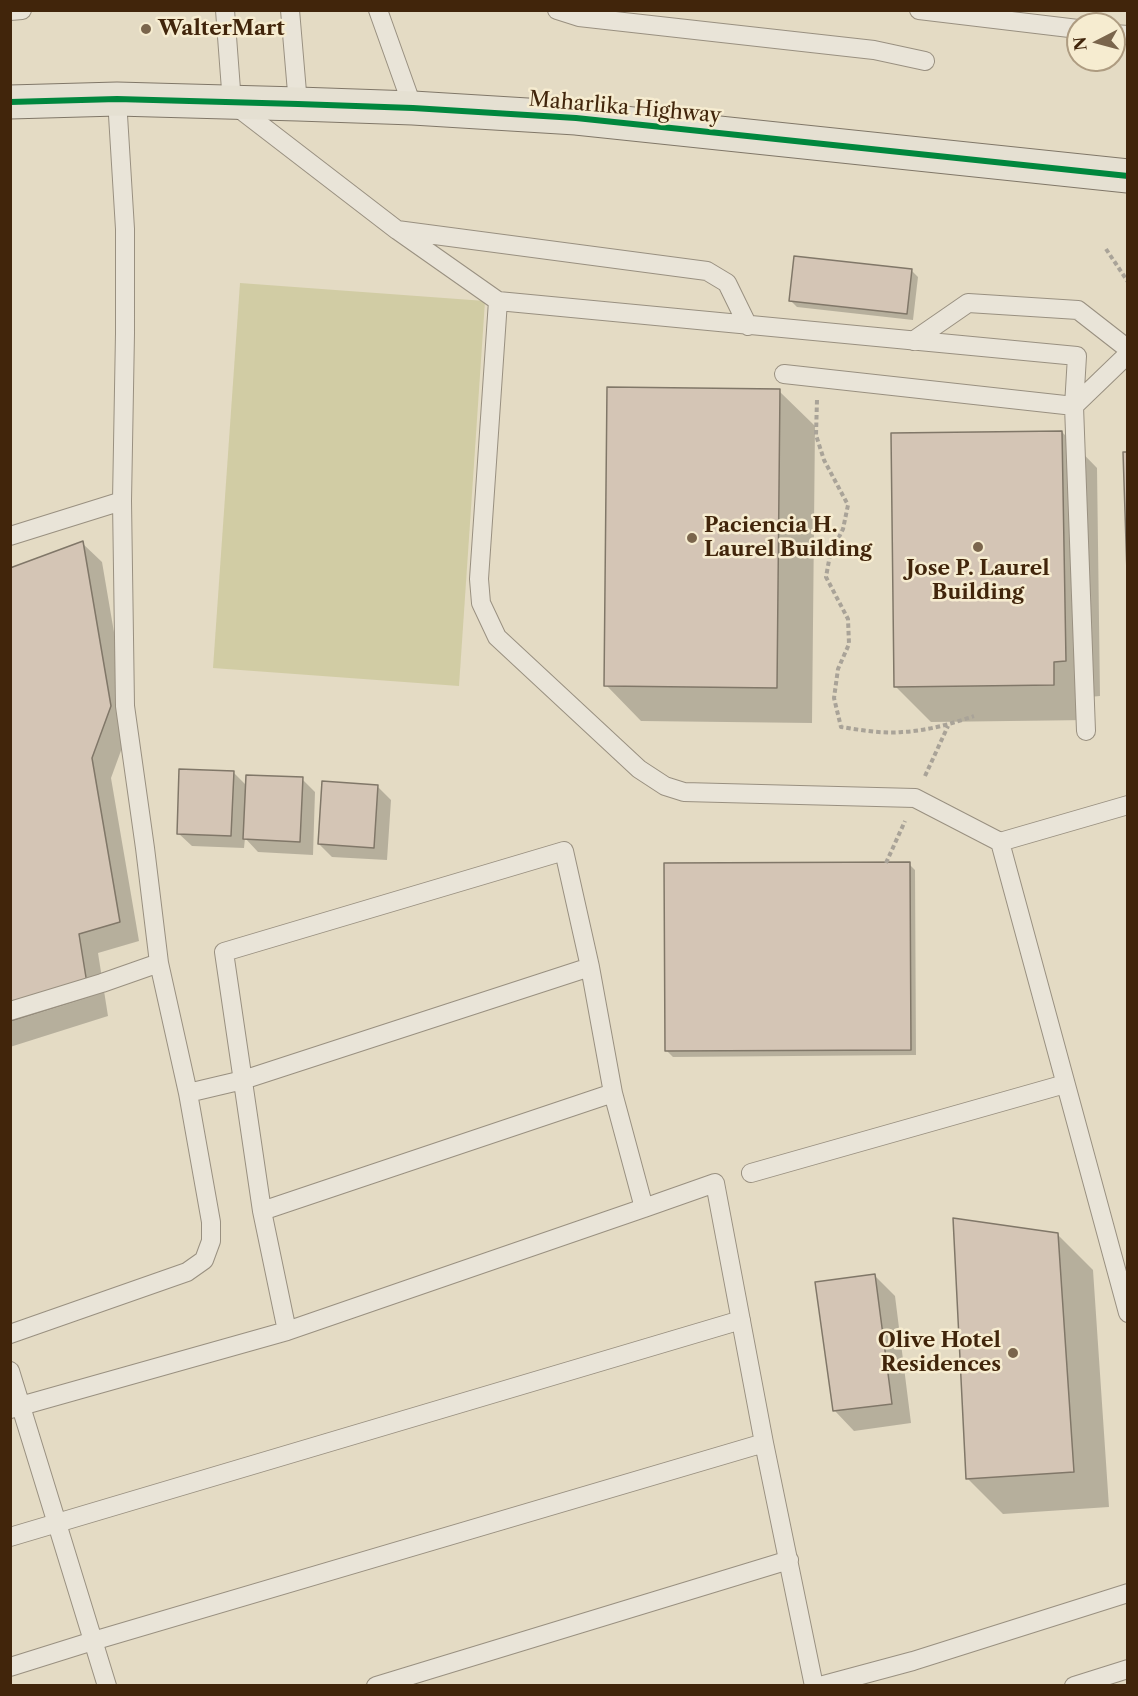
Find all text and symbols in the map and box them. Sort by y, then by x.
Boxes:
north arrow [1066,12,1126,72]
place label: WalterMart [158,16,285,42]
marker: WalterMart [139,22,153,36]
text: N [1069,36,1091,52]
street label: Maharlika Highway [528,87,722,129]
place label: Paciencia H. Laurel Building [704,513,872,563]
marker: Paciencia H. Laurel Building [685,531,699,545]
marker: Jose P. Laurel Building [971,540,985,554]
place label: Jose P. Laurel Building [906,556,1050,606]
place label: Olive Hotel Residences [878,1328,1001,1378]
marker: Olive Hotel Residences [1006,1346,1020,1360]

